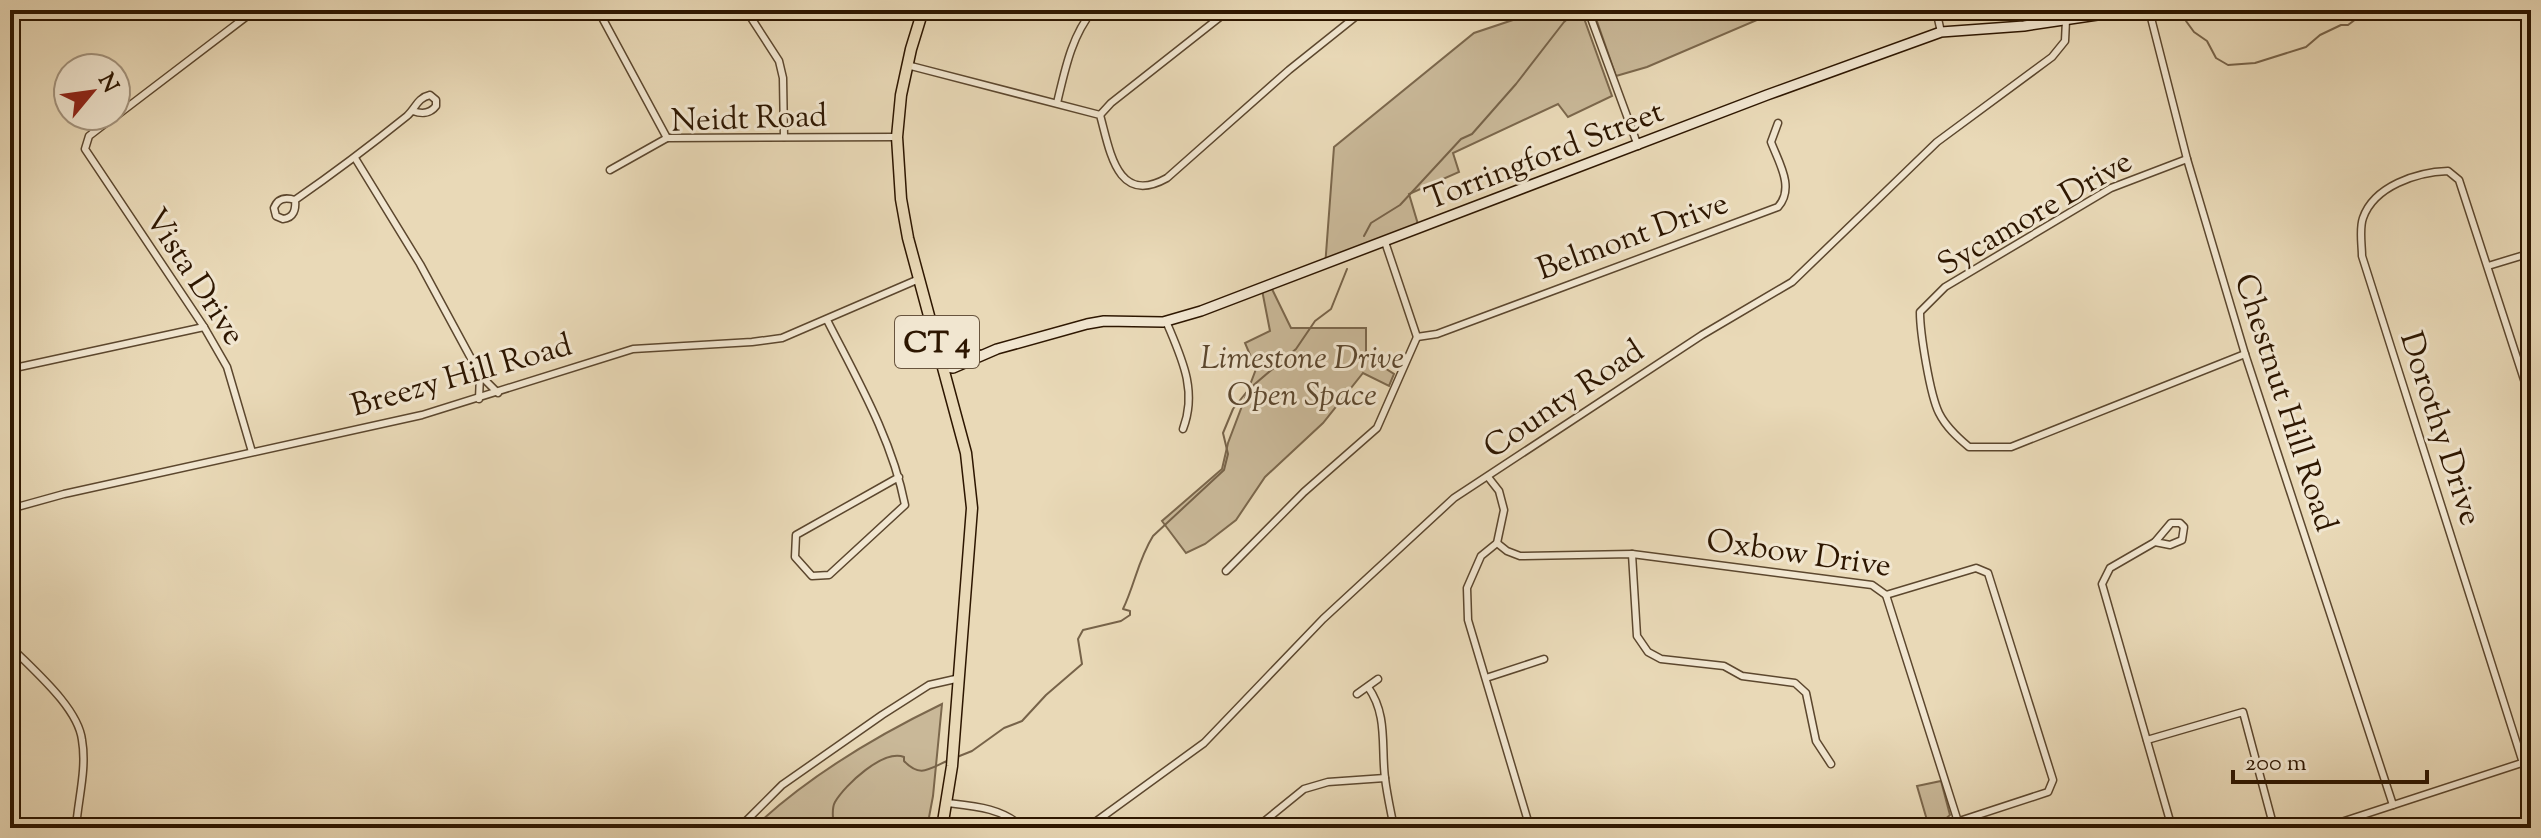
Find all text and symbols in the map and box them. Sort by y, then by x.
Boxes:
north arrow [52,52,132,132]
text: N [89,68,125,100]
street label: Torringford Street [1419,90,1671,223]
street label: Neidt Road [670,94,828,146]
street label: Sycamore Drive [1930,140,2141,289]
street label: Belmont Drive [1531,182,1735,294]
street label: Vista Drive [132,200,255,355]
street label: Chestnut Hill Road [2221,268,2348,538]
road number: CT 4 [895,316,979,368]
street label: Breezy Hill Road [346,323,578,430]
street label: Dorothy Drive [2386,326,2492,532]
street label: County Road [1475,330,1654,471]
park label: Limestone Drive Open Space [1200,337,1404,420]
street label: Oxbow Drive [1703,519,1894,591]
scale bar [2233,734,2427,784]
text: 200 m [2245,747,2307,781]

